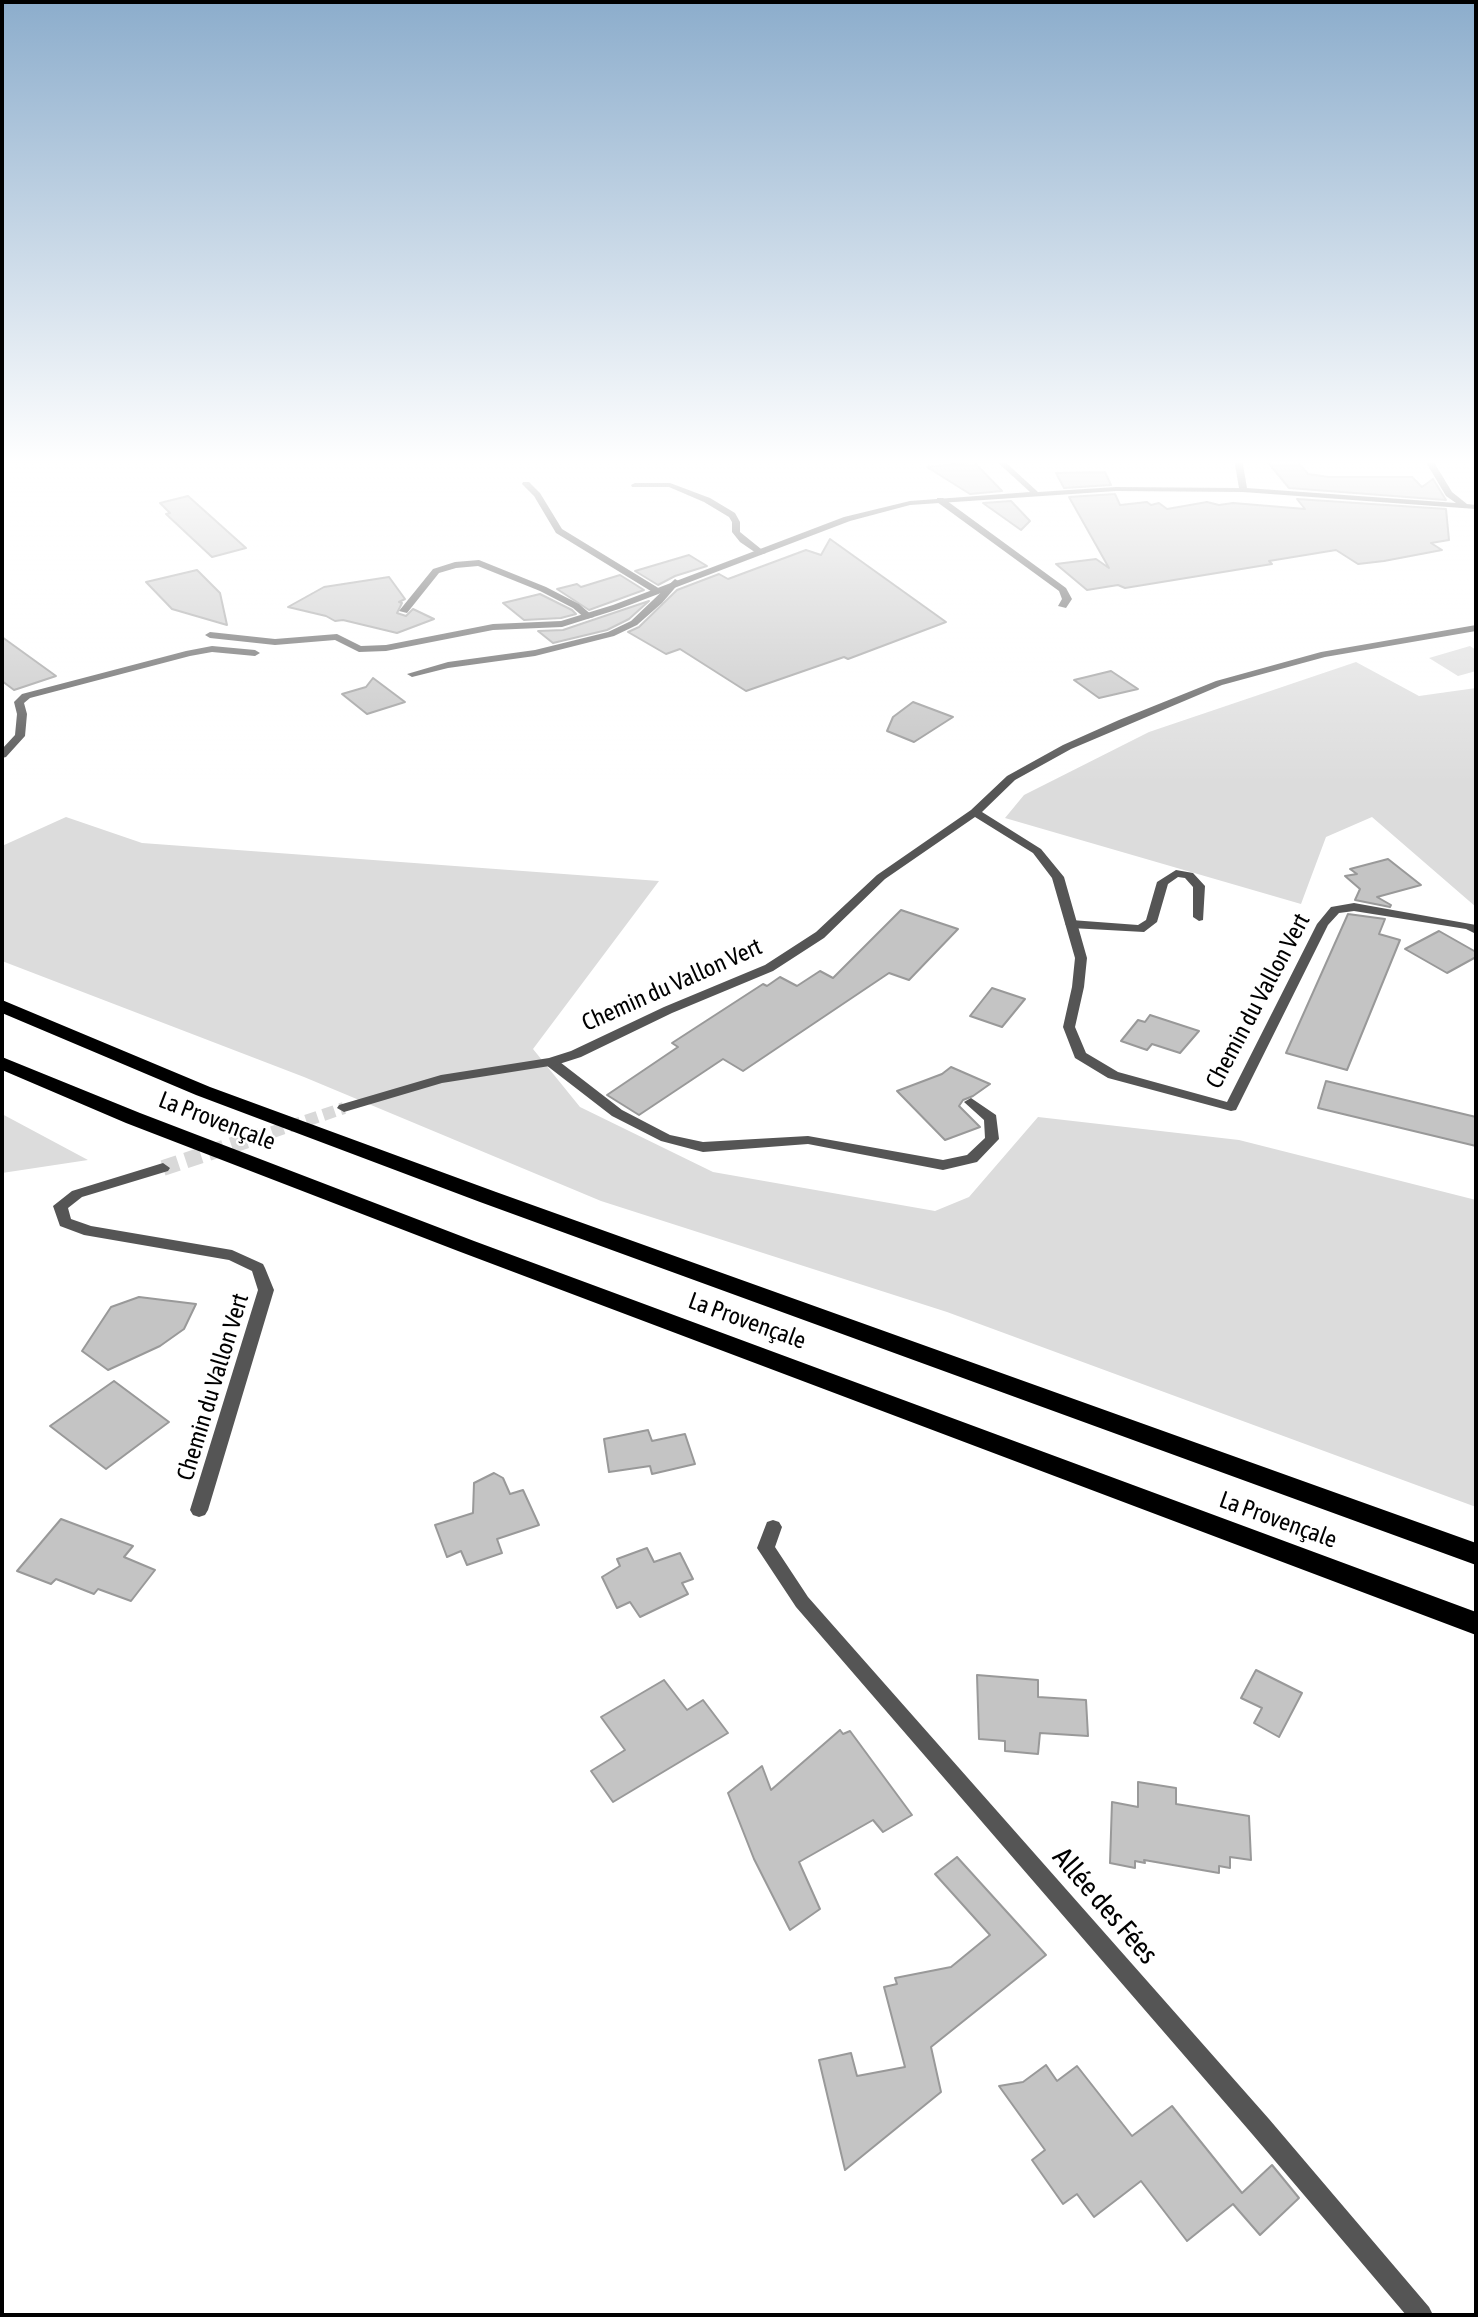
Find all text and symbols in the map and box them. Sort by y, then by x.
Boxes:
street label: Chemin du Vallon Vert [1200,909,1316,1093]
street label: Chemin du Vallon Vert [578,932,766,1038]
street label: La Provençale [154,1086,280,1156]
street label: La Provençale [684,1286,810,1356]
street label: Chemin du Vallon Vert [171,1290,255,1484]
street label: La Provençale [1215,1485,1341,1555]
street label: Allée des Fées [1045,1841,1165,1971]

